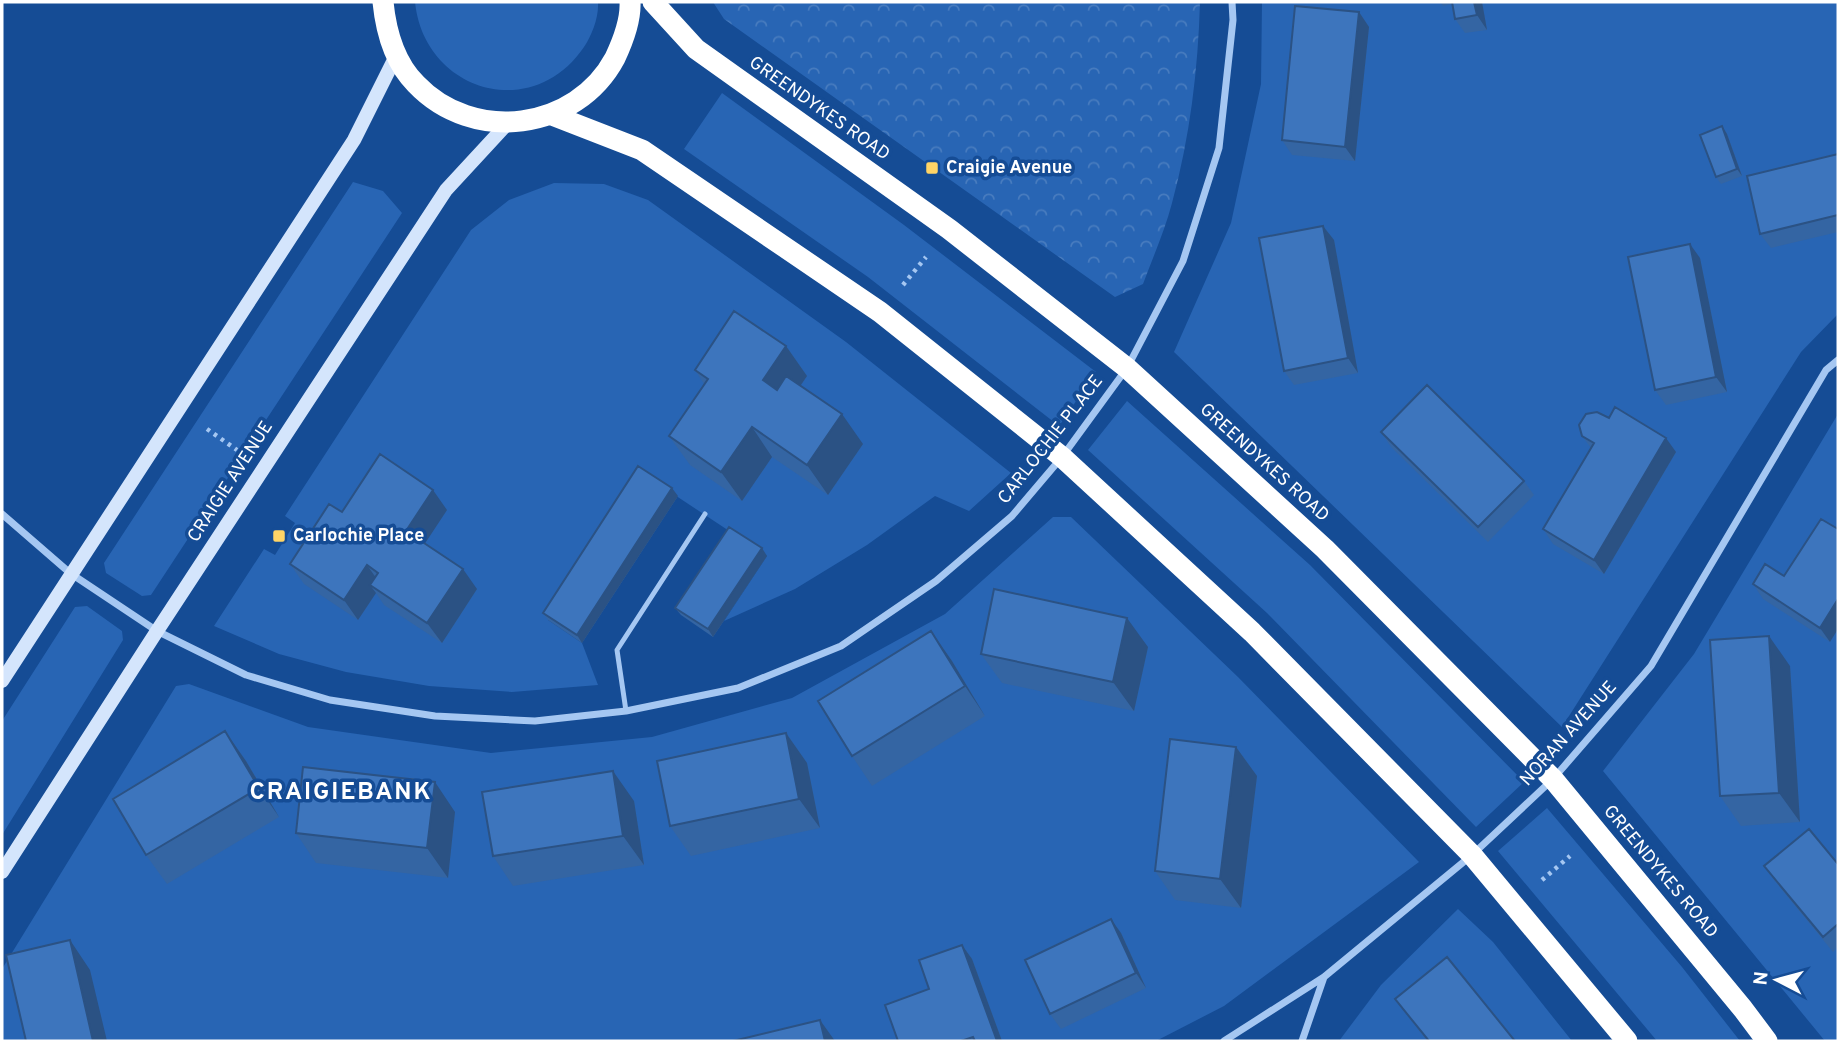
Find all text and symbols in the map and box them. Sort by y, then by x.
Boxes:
street label: GREENDYKES ROAD [744,52,894,166]
place label: Craigie Avenue [946,157,1072,180]
marker: Craigie Avenue [924,160,940,176]
street label: CARLOCHIE PLACE [993,371,1109,509]
street label: GREENDYKES ROAD [1194,399,1334,527]
street label: CRAIGIE AVENUE [183,417,279,547]
place label: Carlochie Place [293,525,424,548]
marker: Carlochie Place [271,528,287,544]
street label: NORAN AVENUE [1516,677,1622,791]
district label: CRAIGIEBANK [250,778,432,808]
street label: GREENDYKES ROAD [1598,801,1722,943]
north arrow [1742,945,1812,1015]
text: N [1749,970,1775,986]

